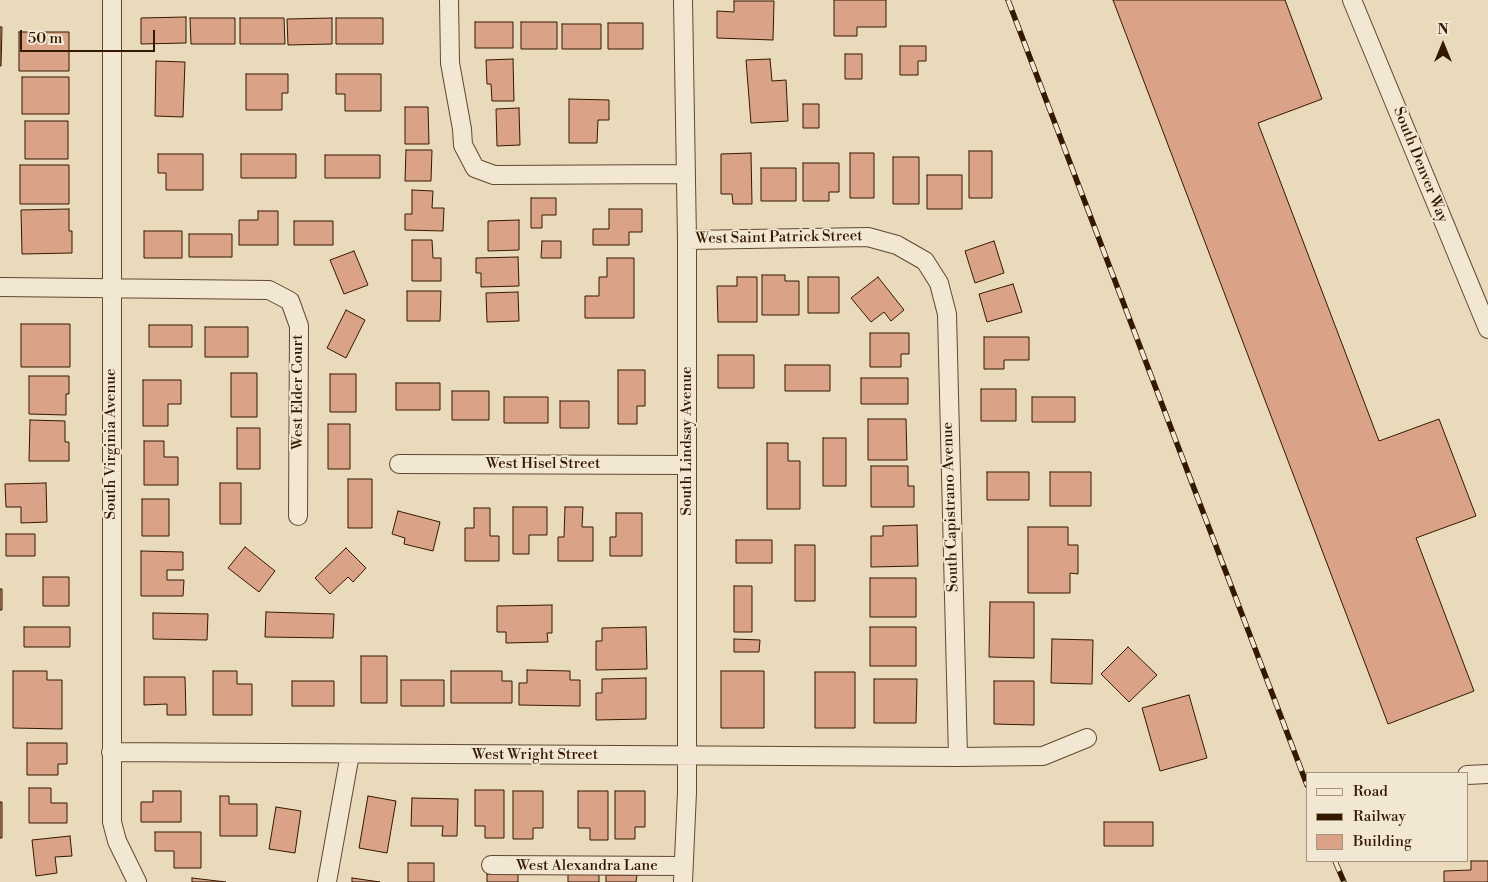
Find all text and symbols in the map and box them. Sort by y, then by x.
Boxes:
scale bar [22,20,158,52]
north arrow [1418,20,1468,70]
text: N [1437,21,1449,39]
text: 50 m [28,29,62,48]
street label: South Denver Way [1389,105,1451,225]
street label: West Saint Patrick Street [695,228,863,248]
street label: West Elder Court [289,334,307,450]
street label: South Lindsay Avenue [678,366,696,516]
street label: South Virginia Avenue [102,368,120,520]
street label: South Capistrano Avenue [939,421,963,593]
street label: West Hisel Street [486,455,600,473]
street label: West Wright Street [472,746,598,764]
legend [1306,772,1468,862]
text: Road [1353,782,1388,801]
text: Railway [1353,807,1406,826]
text: Building [1353,832,1412,851]
street label: West Alexandra Lane [516,857,658,875]

